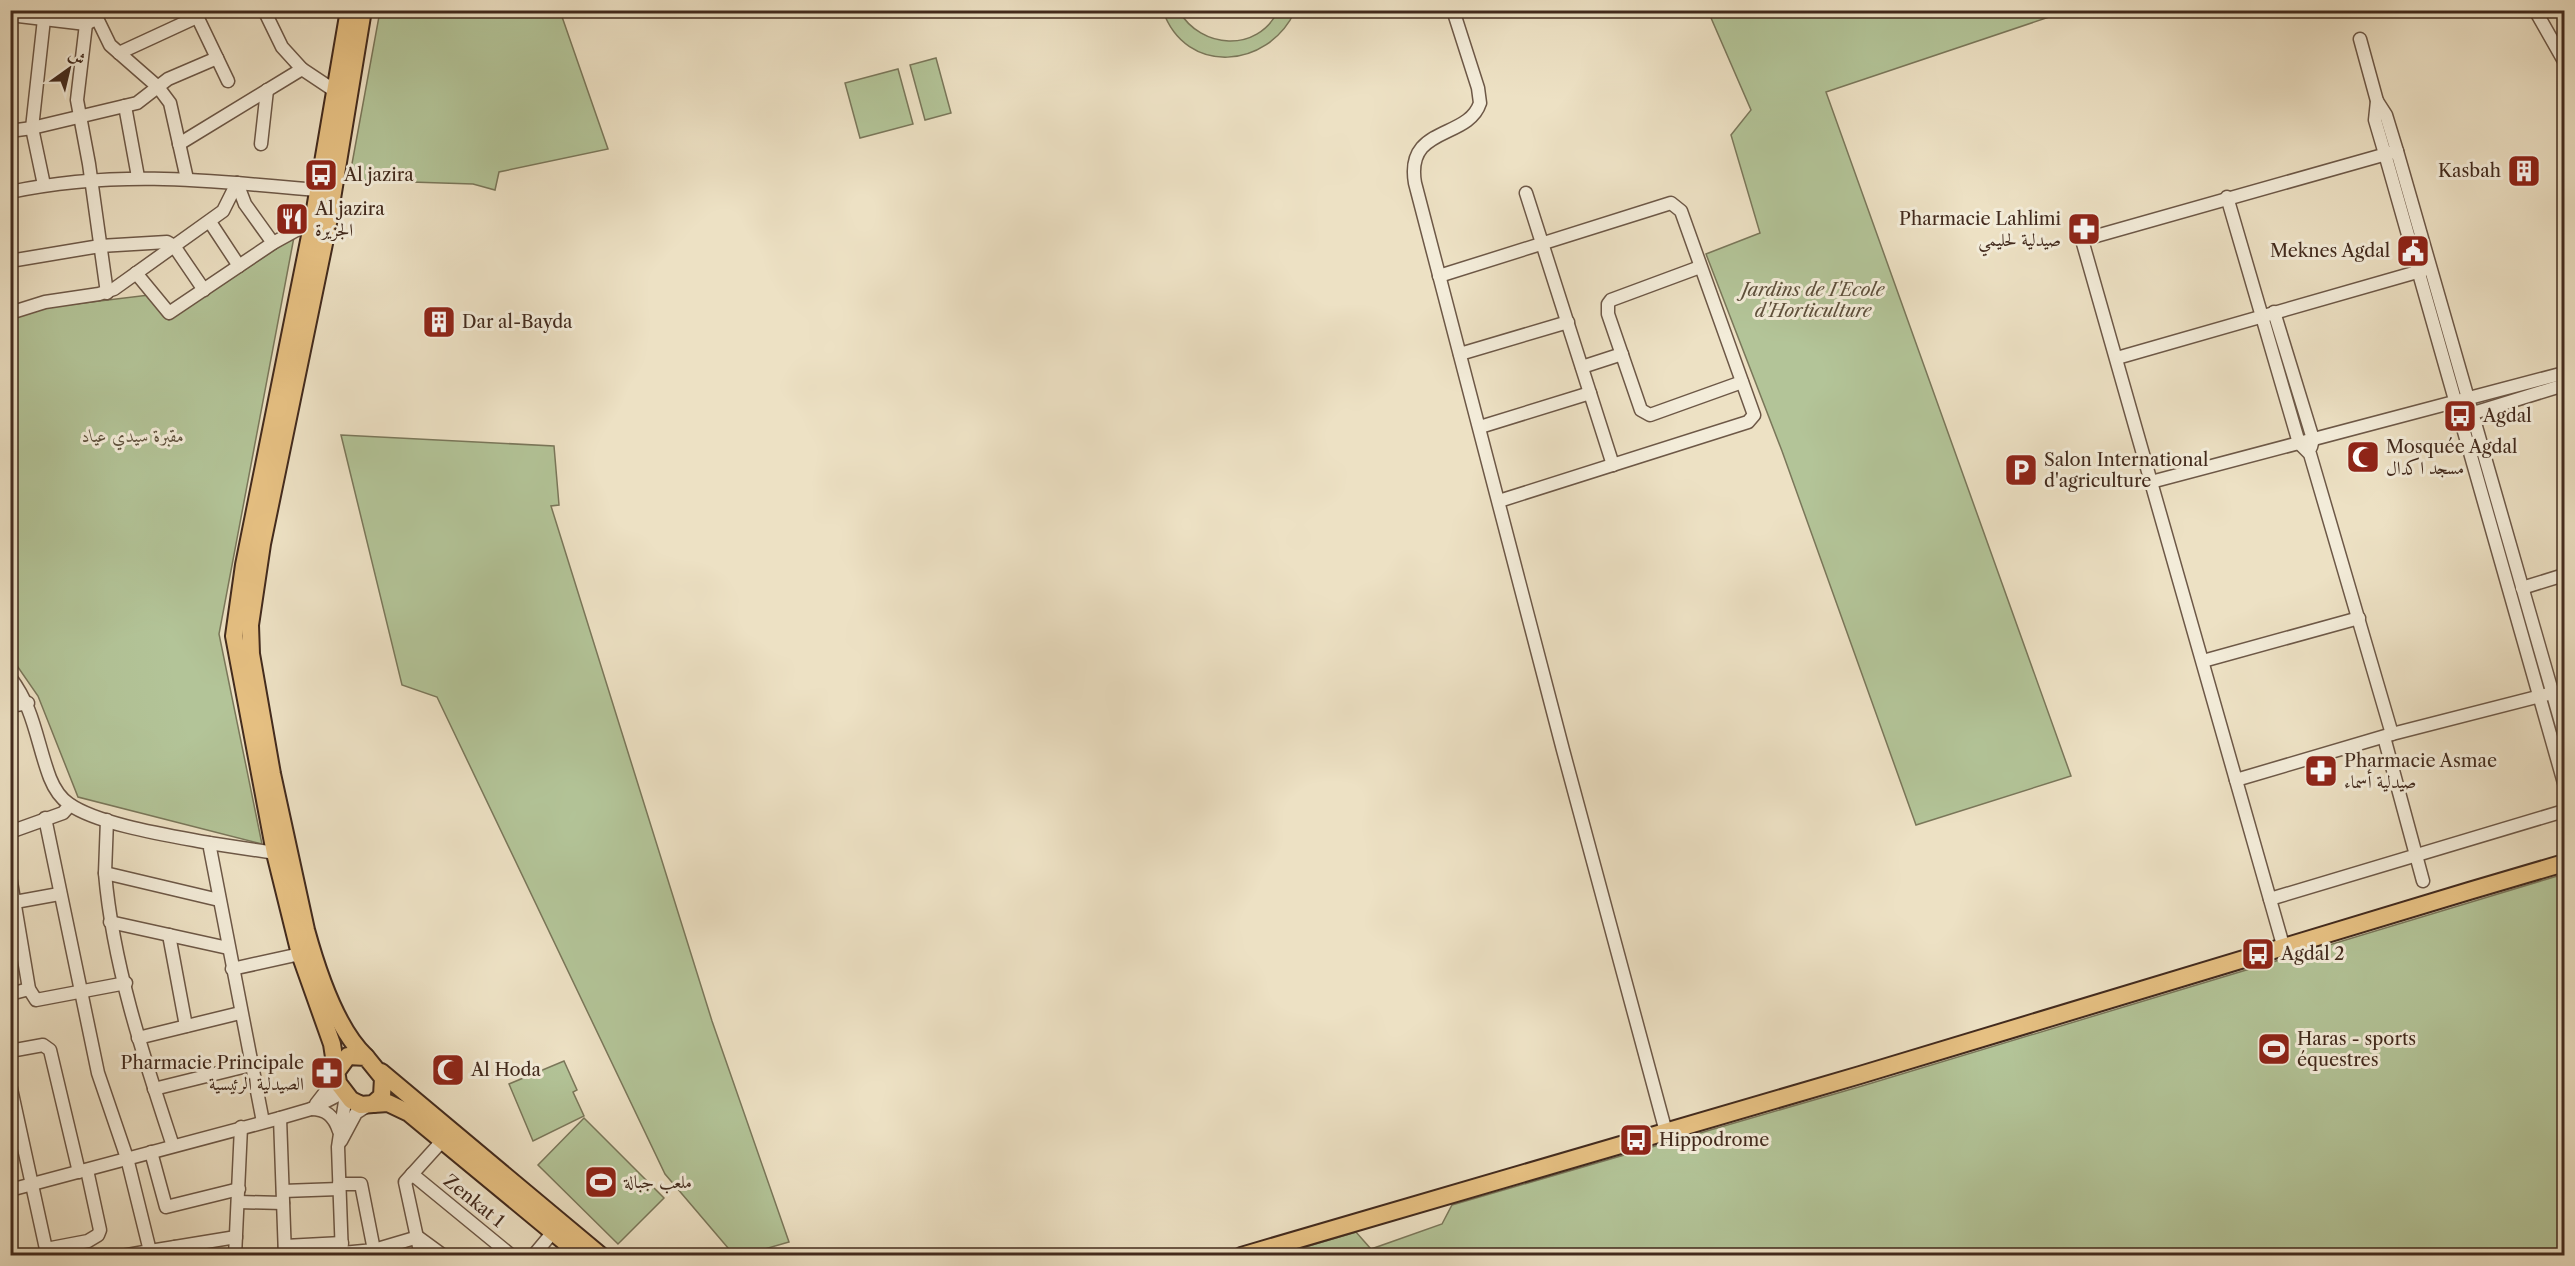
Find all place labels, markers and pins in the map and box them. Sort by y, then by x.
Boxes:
building icon: Kasbah [2506,153,2542,189]
bus stop icon: Al jazira [303,157,339,193]
place label: Kasbah [2438,160,2501,182]
place label: Al jazira [343,164,414,186]
place label: Al jazira الجزيرة [314,198,385,242]
restaurant icon: Al jazira الجزيرة [274,201,310,237]
place label: Pharmacie Lahlimi صيدلية لحليمي [1899,208,2062,257]
pharmacy icon: Pharmacie Lahlimi صيدلية لحليمي [2066,211,2102,247]
public building icon: Meknes Agdal [2395,233,2431,269]
place label: Meknes Agdal [2270,240,2390,262]
building icon: Dar al-Bayda [421,304,457,340]
place label: Dar al-Bayda [462,311,573,333]
bus stop icon: Agdal [2442,398,2478,434]
place label: Agdal [2482,405,2532,427]
place label: Mosquée Agdal مسجد اكدال [2386,436,2517,479]
mosque icon: Mosquée Agdal مسجد اكدال [2345,439,2381,475]
place label: Salon International d'agriculture [2044,449,2208,492]
parking icon: Salon International d'agriculture [2003,452,2039,488]
place label: Pharmacie Asmae صيدلية أسماء [2344,750,2497,793]
pharmacy icon: Pharmacie Asmae صيدلية أسماء [2303,753,2339,789]
bus stop icon: Agdal 2 [2240,936,2276,972]
place label: Agdal 2 [2280,943,2345,965]
place label: Haras - sports équestres [2297,1028,2416,1071]
sports icon: Haras - sports équestres [2256,1031,2292,1067]
place label: Pharmacie Principale الصيدلية الرئيسية [121,1052,304,1095]
mosque icon: Al Hoda [430,1052,466,1088]
pharmacy icon: Pharmacie Principale الصيدلية الرئيسية [309,1055,345,1091]
place label: Al Hoda [470,1059,541,1081]
bus stop icon: Hippodrome [1618,1122,1654,1158]
place label: Hippodrome [1659,1129,1769,1151]
sports icon: ملعب جبالة [583,1164,619,1200]
place label: ملعب جبالة [623,1171,692,1194]

